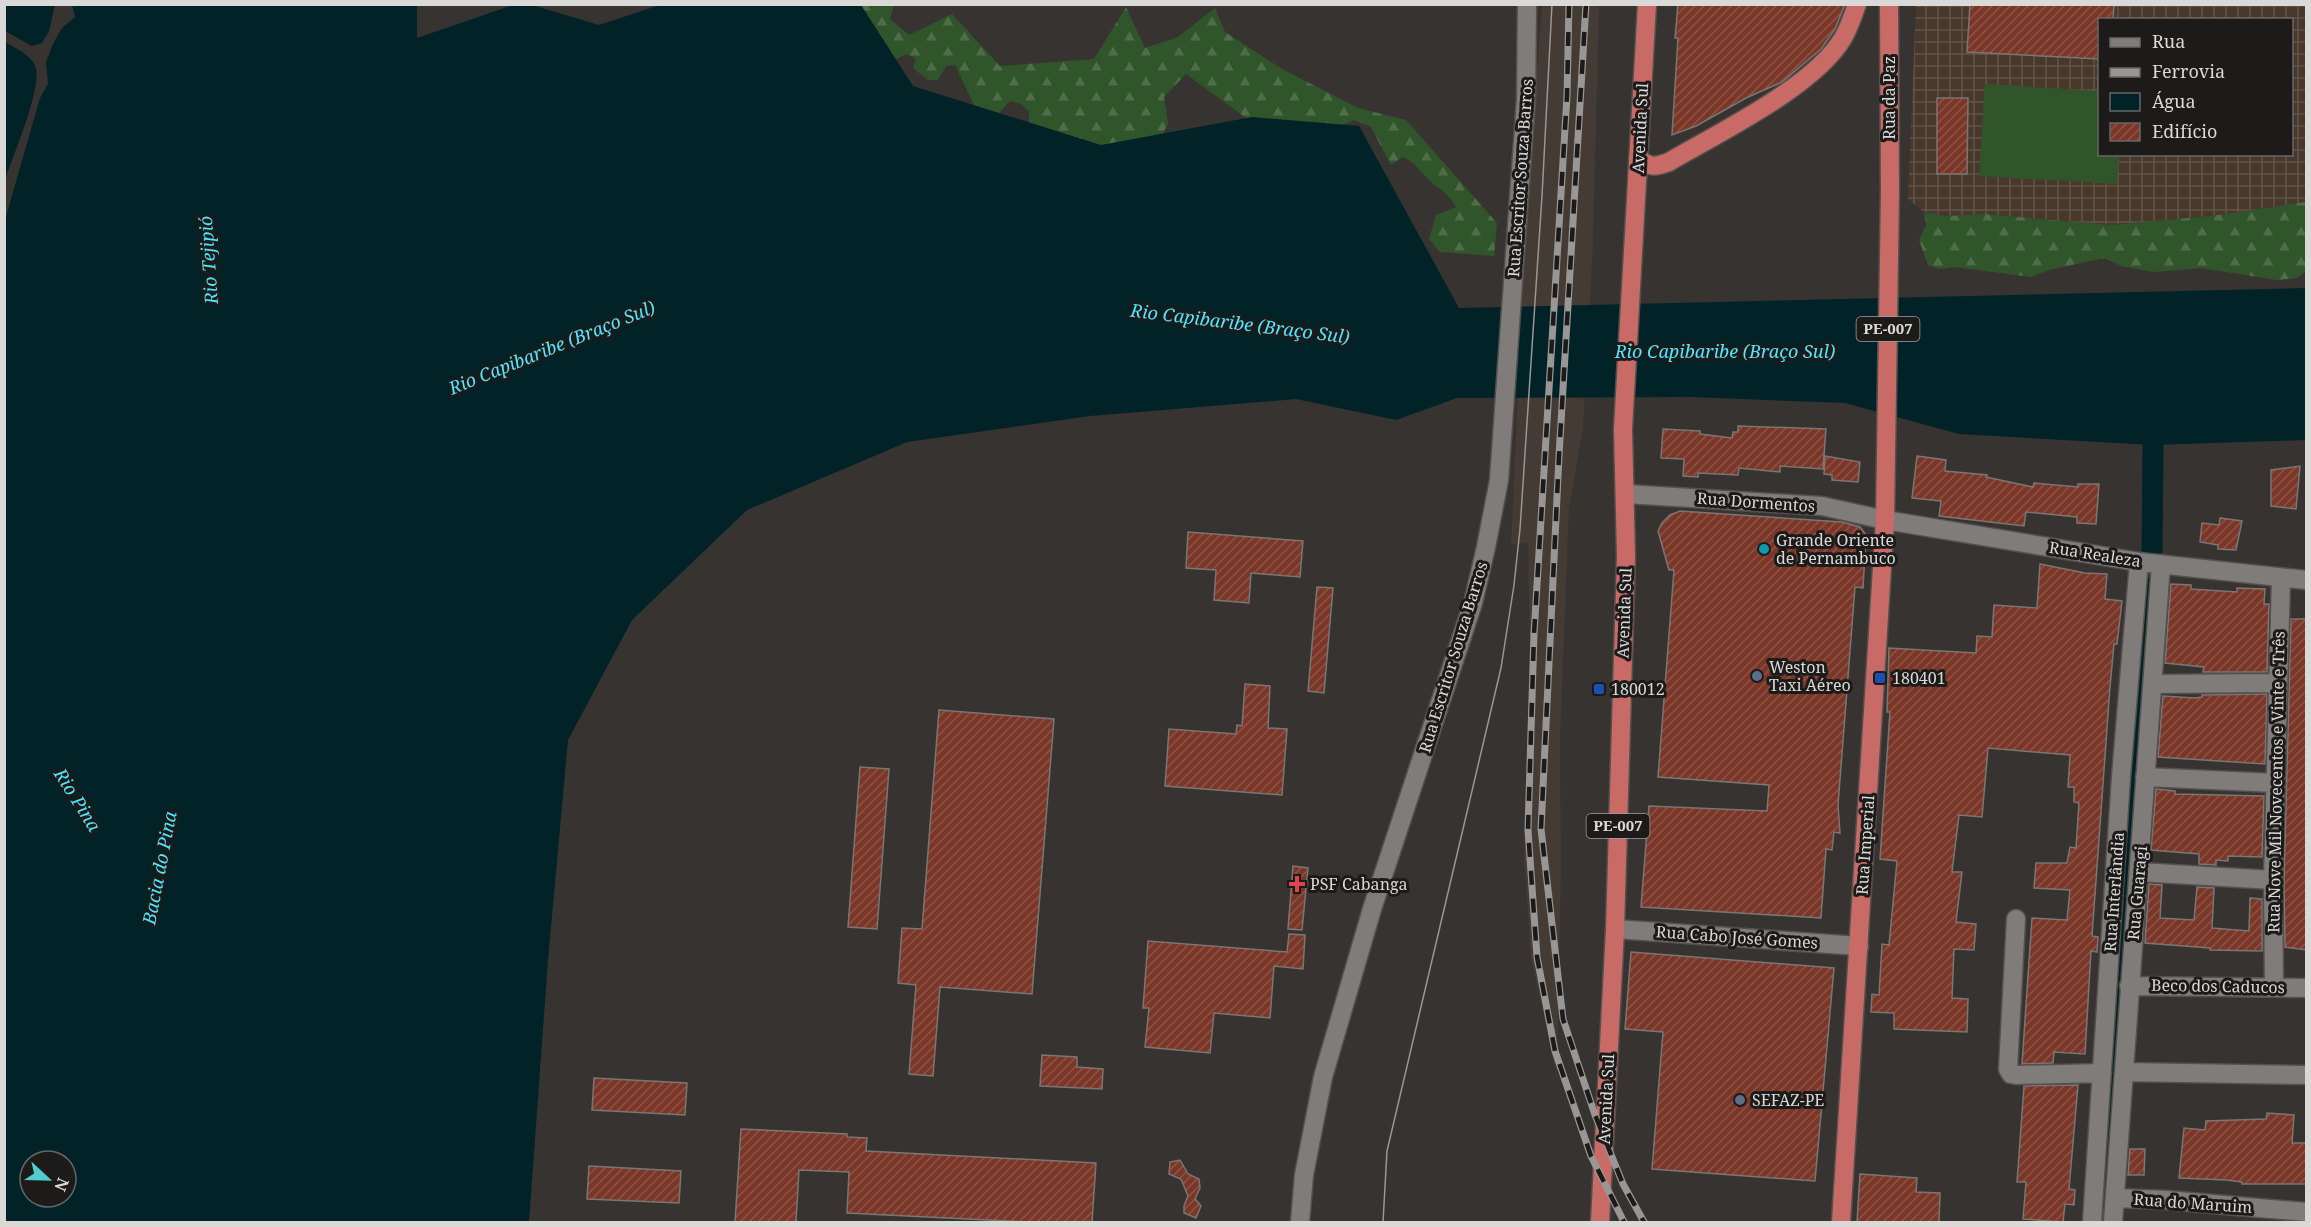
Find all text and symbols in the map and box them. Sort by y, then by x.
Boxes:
legend [2098,18,2293,156]
text: Rua [2152,29,2185,53]
street label: Rua da Paz [1878,56,1900,140]
text: Ferrovia [2152,59,2225,83]
street label: Rua Escritor Souza Barros [1502,78,1538,278]
street label: Avenida Sul [1627,82,1653,174]
text: Água [2152,89,2196,113]
text: Edifício [2152,119,2217,143]
water label: Rio Tejipió [193,215,223,306]
water label: Rio Capibaribe (Braço Sul) [444,295,658,400]
water label: Rio Capibaribe (Braço Sul) [1128,298,1351,348]
road number: PE-007 [1856,317,1920,341]
water label: Rio Capibaribe (Braço Sul) [1614,339,1835,363]
street label: Rua Dormentos [1696,487,1816,517]
place label: Grande Oriente de Pernambuco [1776,529,1896,569]
street label: Rua Realeza [2048,536,2142,572]
marker: Grande Oriente de Pernambuco [1757,542,1771,556]
street label: Rua Escritor Souza Barros [1413,559,1493,755]
street label: Avenida Sul [1611,567,1637,659]
street label: Rua Nove Mil Novecentos e Vinte e Três [2262,631,2290,933]
place label: Weston Taxi Aéreo [1769,656,1851,696]
place label: 180401 [1892,667,1946,689]
marker: Weston Taxi Aéreo [1750,669,1764,683]
marker: 180401 [1873,671,1887,685]
place label: 180012 [1611,678,1665,700]
marker: 180012 [1592,682,1606,696]
water label: Rio Pina [49,762,107,836]
street label: Rua Imperial [1851,794,1879,896]
water label: Bacia do Pina [136,809,182,927]
road number: PE-007 [1586,814,1650,838]
street label: Rua Interlândia [2099,831,2129,953]
street label: Rua Guaragi [2122,845,2152,941]
place label: PSF Cabanga [1310,873,1408,895]
marker: PSF Cabanga [1288,875,1306,893]
street label: Rua Cabo José Gomes [1655,920,1819,954]
street label: Beco dos Caducos [2151,974,2285,998]
street label: Avenida Sul [1593,1053,1619,1145]
place label: SEFAZ-PE [1752,1089,1824,1111]
marker: SEFAZ-PE [1733,1093,1747,1107]
north arrow [18,1149,78,1209]
text: N [49,1175,74,1195]
street label: Rua do Maruim [2133,1188,2253,1218]

